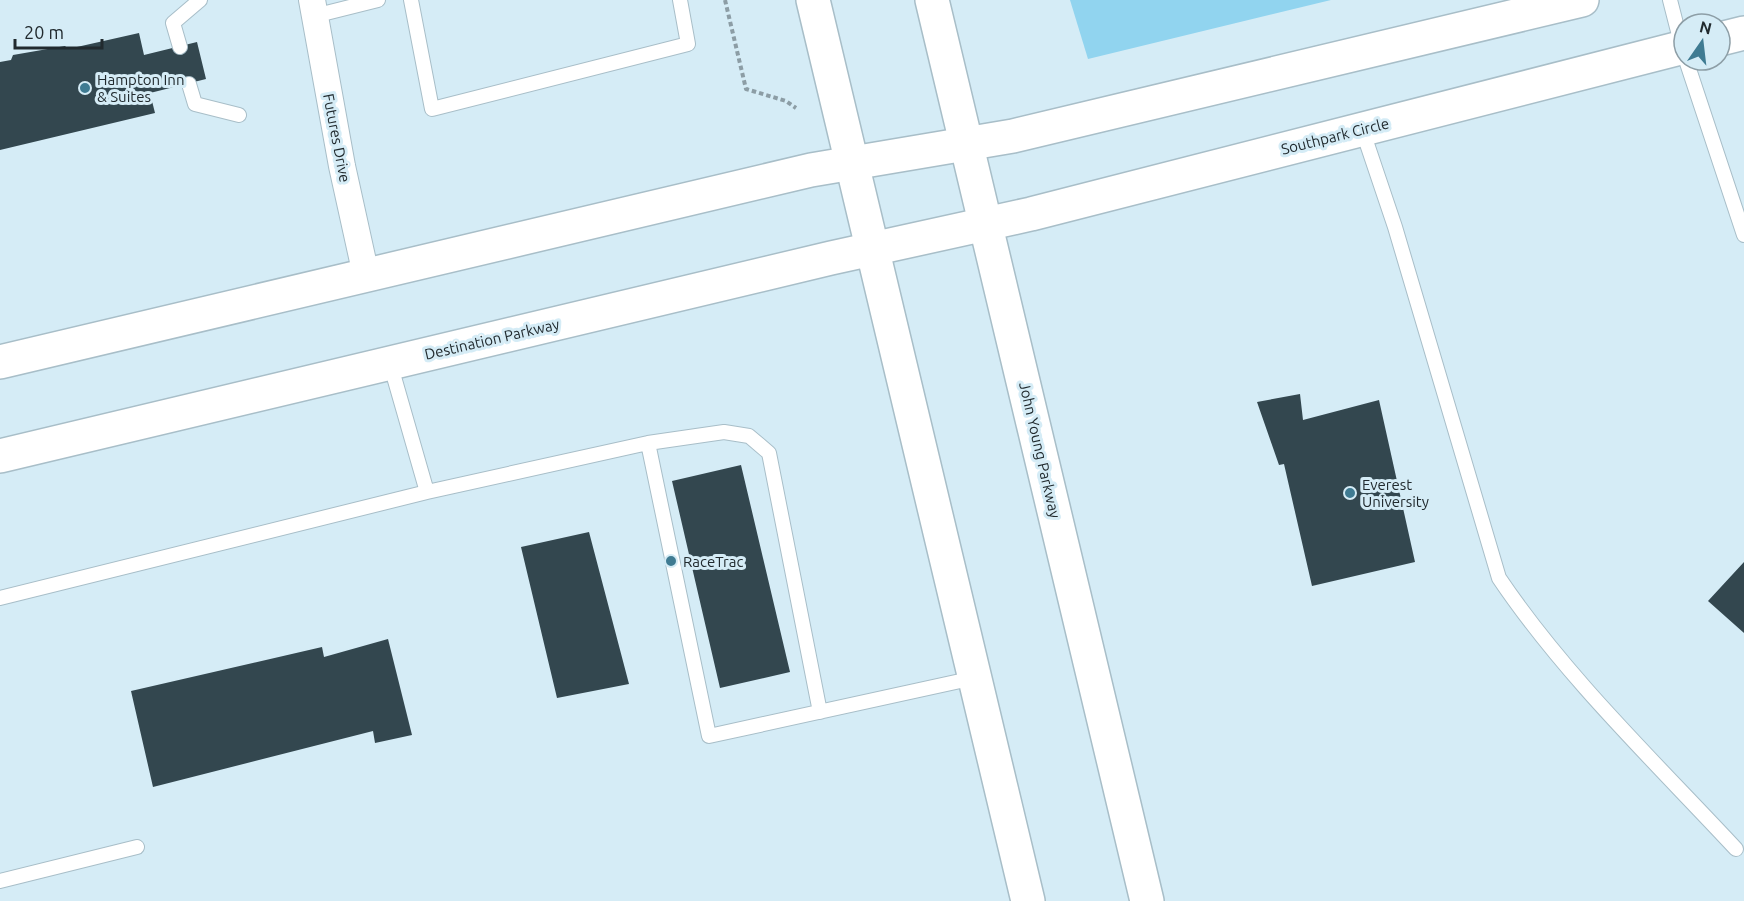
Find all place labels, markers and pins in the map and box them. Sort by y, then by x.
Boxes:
place label: Hampton Inn & Suites [97,71,185,105]
marker: Hampton Inn & Suites [78,81,92,95]
place label: Everest University [1362,476,1429,510]
marker: Everest University [1343,486,1357,500]
place label: RaceTrac [683,553,743,570]
marker: RaceTrac [664,554,678,568]

